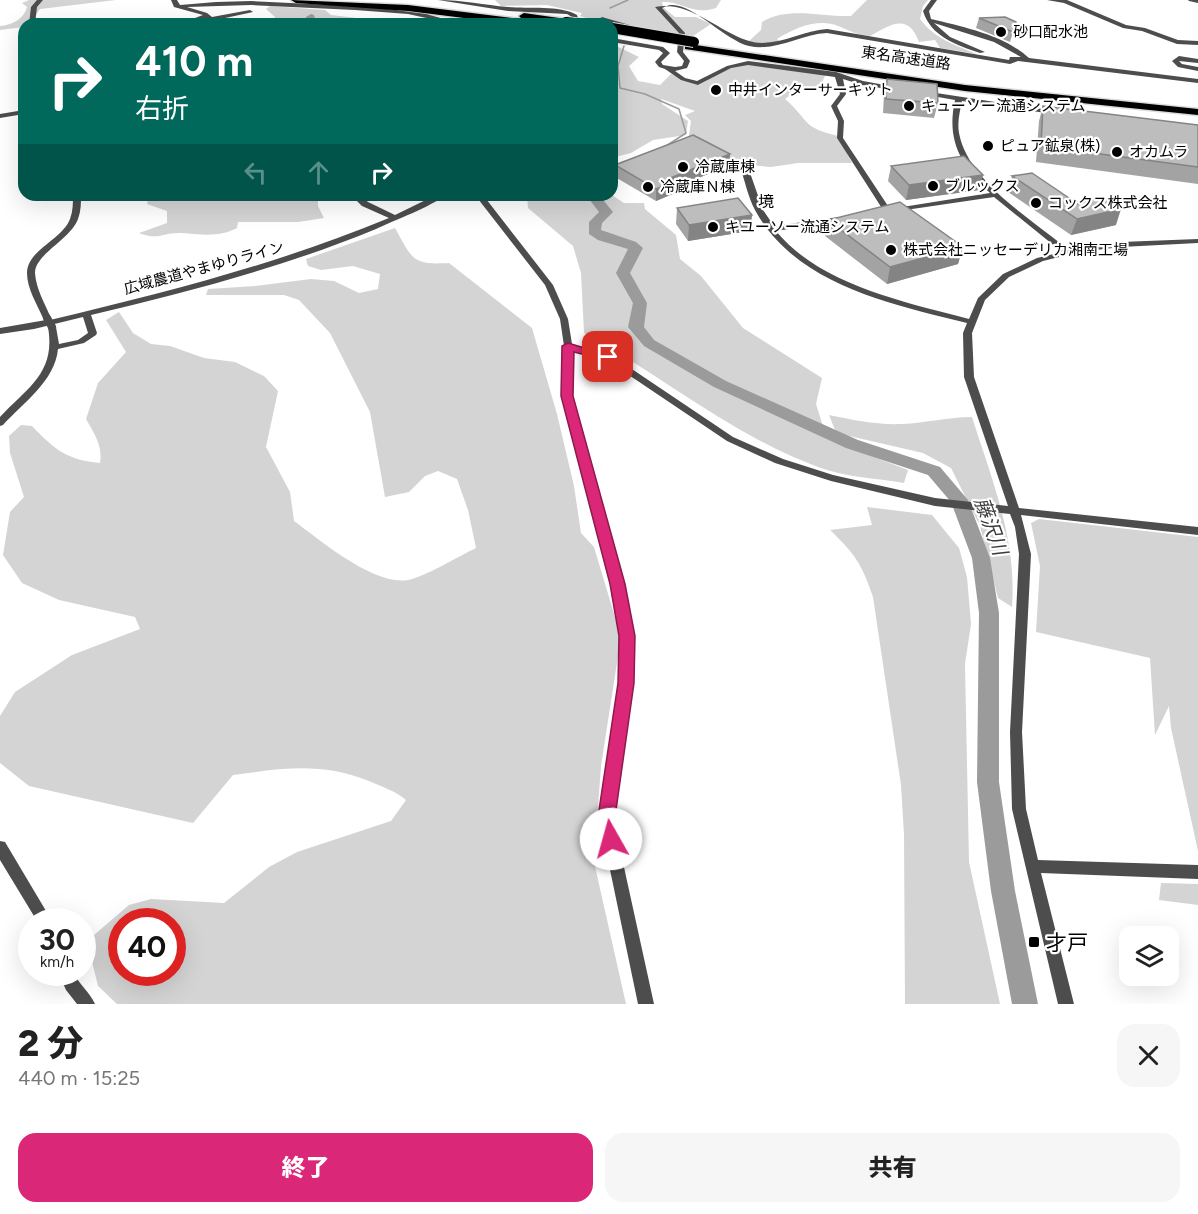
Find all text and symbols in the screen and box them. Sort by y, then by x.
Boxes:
place label: 砂口配水池 [1013,23,1088,41]
marker: 砂口配水池 [994,25,1008,39]
text: 410 m [135,36,253,87]
icon: right [36,42,114,120]
street label: 東名高速道路 [860,43,952,73]
place label: 中井インターサーキット [728,81,893,99]
marker: 中井インターサーキット [709,83,723,97]
text: 右折 [135,92,189,125]
place label: キューソー流通システム [921,97,1086,115]
marker: キューソー流通システム [902,99,916,113]
place label: ピュア鉱泉(株) [1000,137,1100,155]
marker: ピュア鉱泉(株) [981,139,995,153]
place label: オカムラ [1129,143,1188,161]
marker: オカムラ [1110,145,1124,159]
icon: left [239,156,272,189]
icon: ahead [302,156,335,189]
icon: right [365,156,398,189]
place label: 冷蔵庫棟 [695,158,755,176]
marker: 冷蔵庫棟 [676,160,690,174]
place label: ブルックス [945,177,1020,195]
place label: 冷蔵庫Ｎ棟 [660,178,735,196]
marker: ブルックス [926,179,940,193]
marker: 冷蔵庫Ｎ棟 [641,180,655,194]
district label: 境 [758,192,774,211]
place label: コックス株式会社 [1048,194,1168,212]
marker: コックス株式会社 [1029,196,1043,210]
place label: キユーソー流通システム [725,218,890,236]
marker: キユーソー流通システム [706,220,720,234]
street label: 広域農道やまゆりライン [122,238,286,298]
place label: 株式会社ニッセーデリカ湘南工場 [903,241,1128,259]
marker: 株式会社ニッセーデリカ湘南工場 [884,243,898,257]
pin [582,331,633,382]
icon: arrive [591,340,624,373]
water label: 藤沢川 [969,494,1013,560]
position arrow [579,807,643,871]
speed limit sign: 40 [108,908,186,986]
text: 30 [39,921,75,958]
map controls [1119,926,1179,986]
button: layers [1119,926,1179,986]
place label: 才戸 [1046,930,1088,955]
marker: 才戸 [1027,935,1041,949]
text: km/h [40,953,74,971]
text: 2 分 [18,1022,84,1065]
button: close [1117,1024,1180,1087]
text: 440 m · 15:25 [18,1066,140,1090]
button: 終了 [18,1133,593,1202]
button: 共有 [605,1133,1180,1202]

